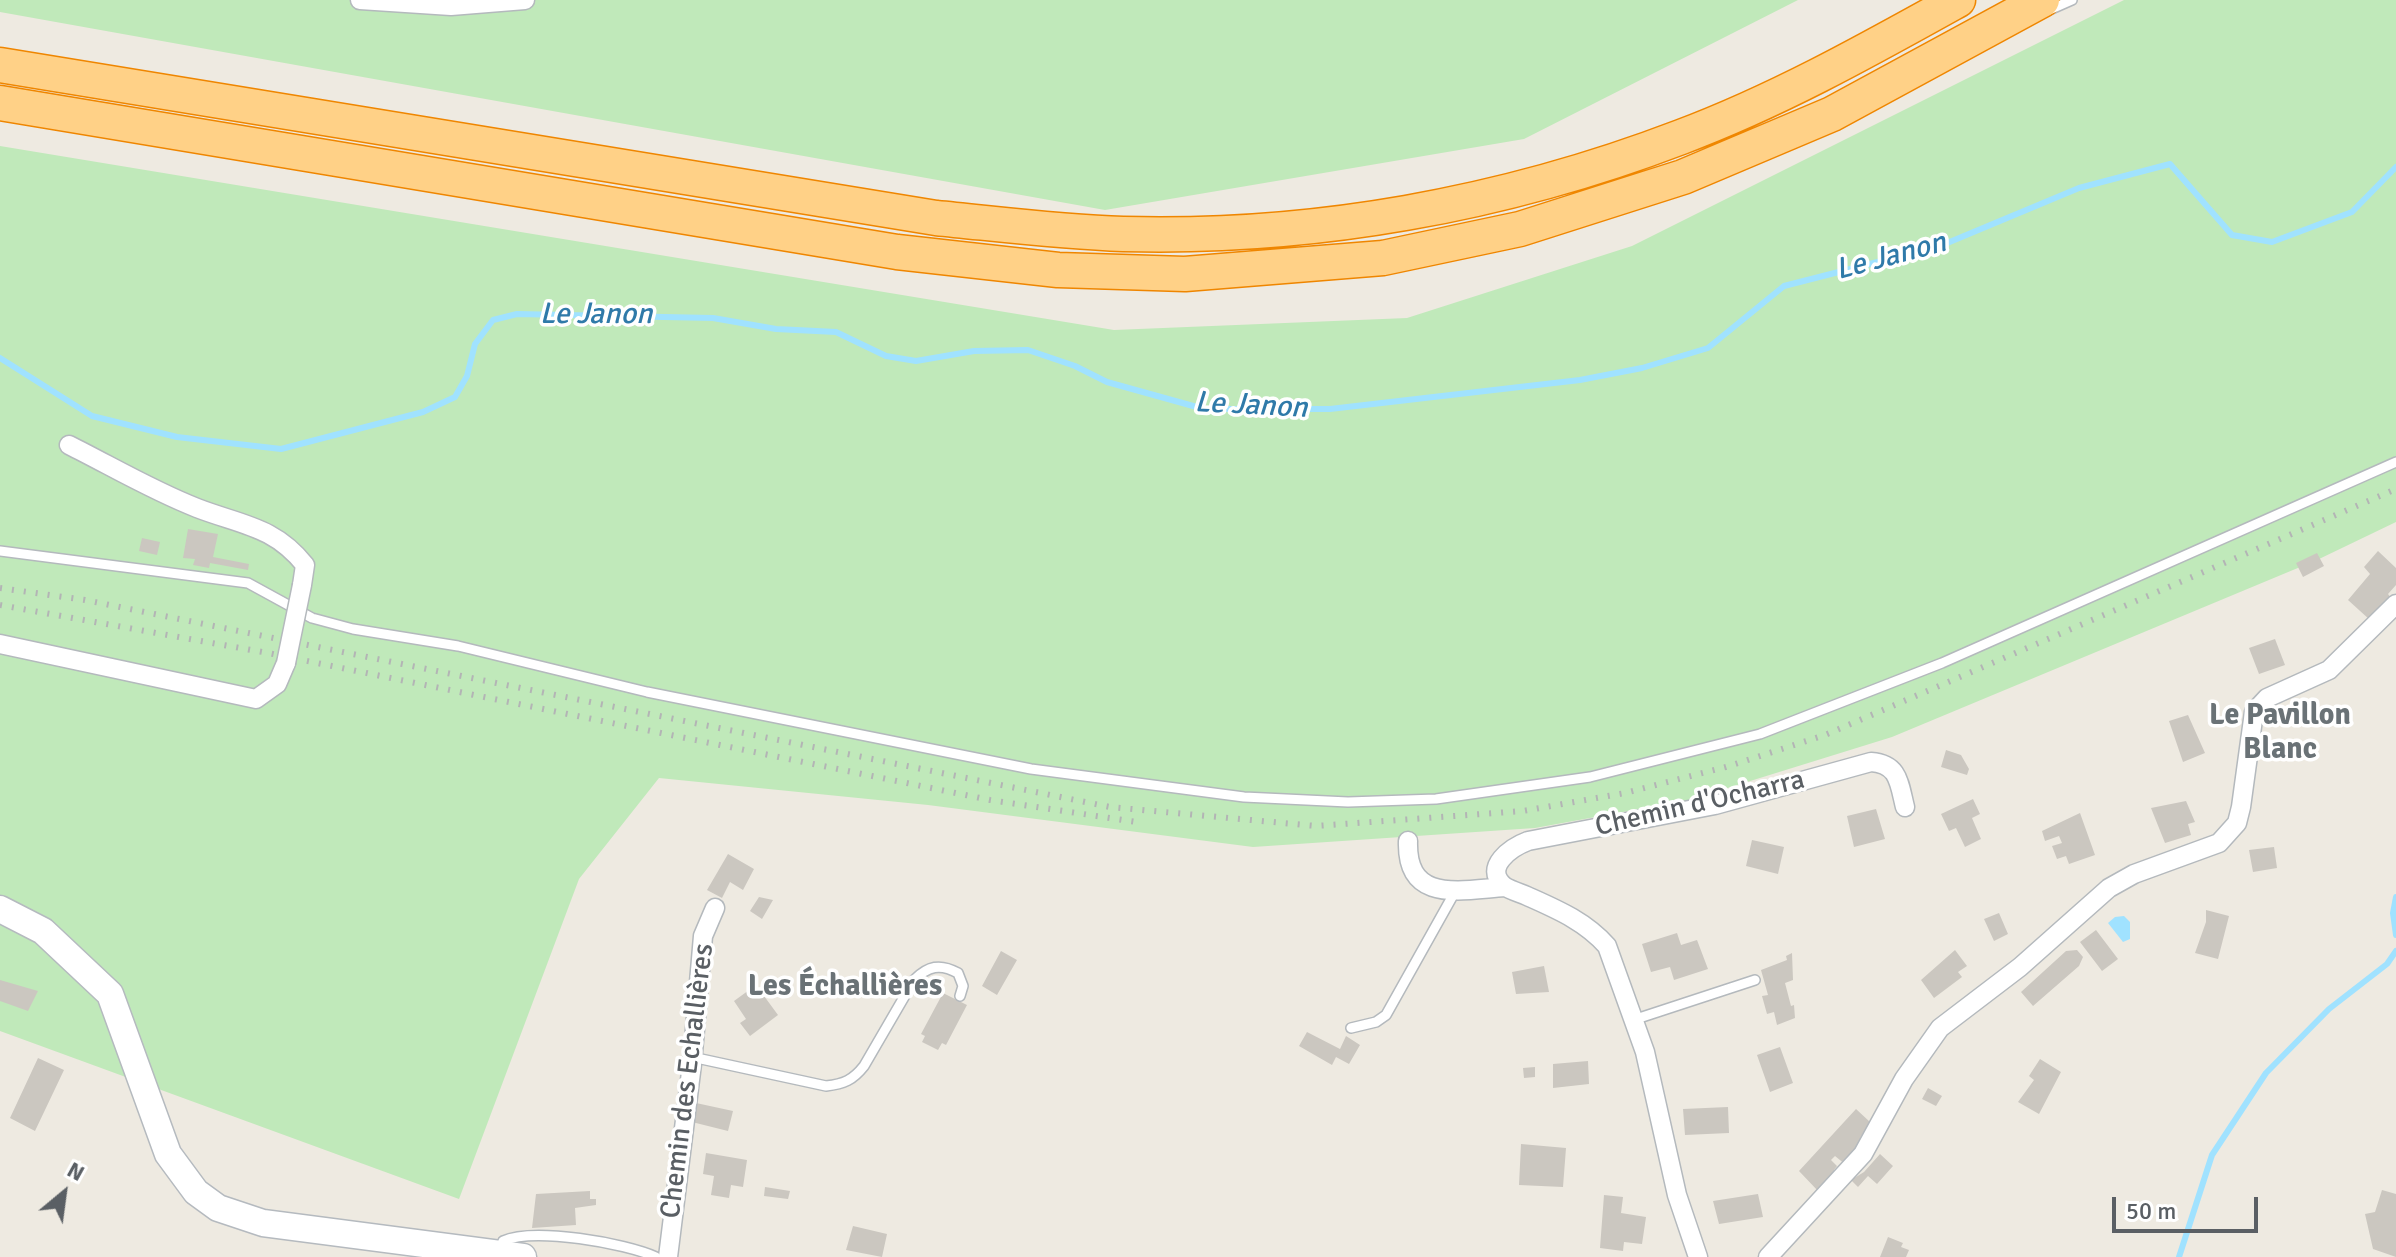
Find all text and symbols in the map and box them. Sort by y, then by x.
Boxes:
water label: Le Janon [1832,225,1950,289]
water label: Le Janon [540,297,652,333]
water label: Le Janon [1194,385,1308,427]
district label: Le Pavillon Blanc [2209,698,2351,768]
street label: Chemin d'Ocharra [1592,764,1808,844]
street label: Chemin des Echallières [654,942,722,1220]
district label: Les Échallières [748,969,942,1005]
north arrow [24,1153,104,1233]
text: N [63,1156,89,1187]
scale bar [2116,1181,2262,1231]
text: 50 m [2126,1196,2176,1226]

